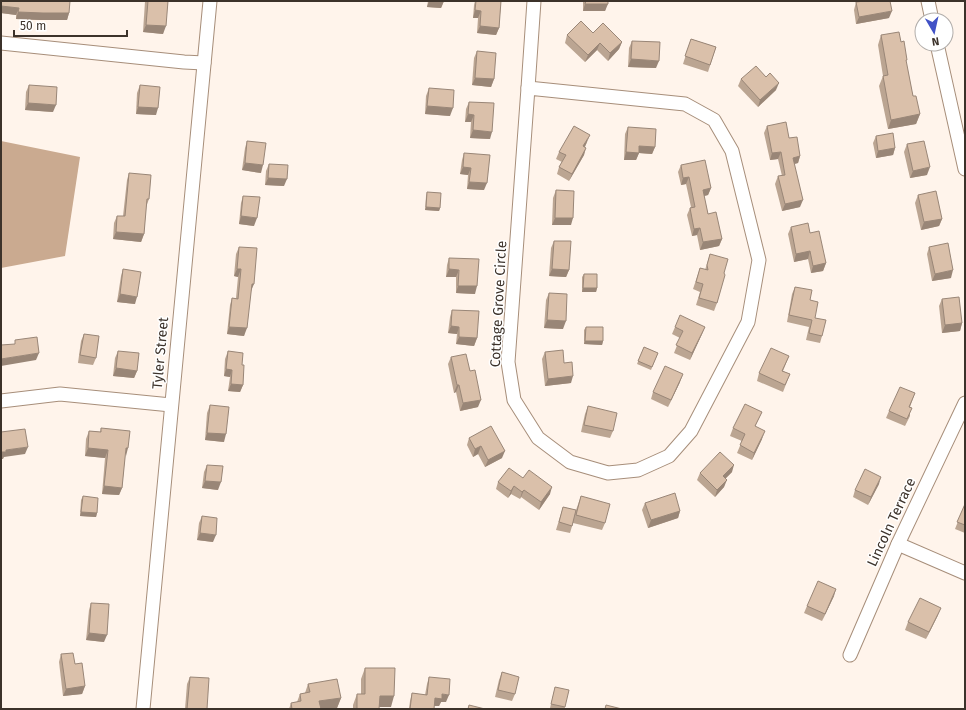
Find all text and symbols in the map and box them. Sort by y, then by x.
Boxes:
scale bar [14,12,127,38]
north arrow [914,12,954,52]
text: 50 m [20,19,46,33]
text: N [931,34,940,48]
street label: Cottage Grove Circle [487,240,510,368]
street label: Tyler Street [149,315,172,390]
street label: Lincoln Terrace [864,475,919,569]

